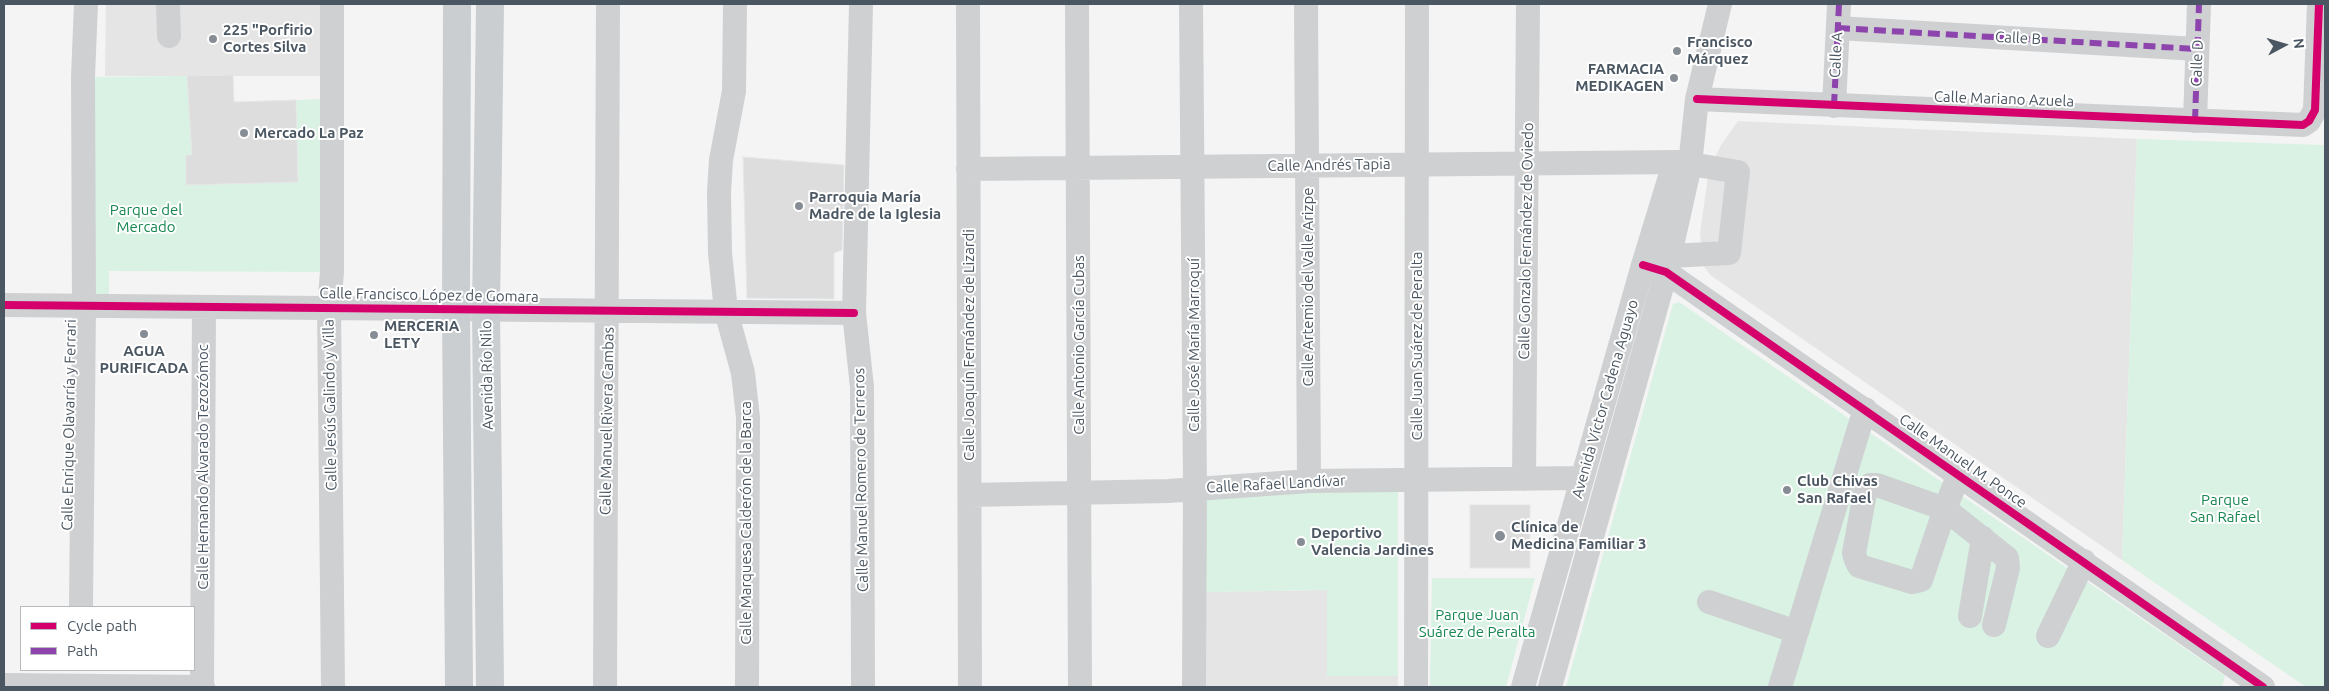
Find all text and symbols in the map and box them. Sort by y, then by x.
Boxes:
north arrow [2259,20,2309,70]
place label: 225 "Porfirio Cortes Silva [223,21,313,56]
street label: Calle B [1995,28,2041,48]
street label: Calle A [1826,31,1846,79]
marker: 225 "Porfirio Cortes Silva [207,33,219,45]
place label: Francisco Márquez [1687,33,1753,68]
text: N [2290,37,2307,49]
street label: Calle D [2187,39,2207,87]
marker: Francisco Márquez [1671,45,1683,57]
place label: FARMACIA MEDIKAGEN [1575,60,1664,95]
marker: FARMACIA MEDIKAGEN [1668,72,1680,84]
street label: Calle Mariano Azuela [1934,88,2074,110]
street label: Calle Gonzalo Fernández de Oviedo [1515,122,1537,360]
place label: Mercado La Paz [254,124,364,142]
marker: Mercado La Paz [238,127,250,139]
street label: Calle Andrés Tapia [1267,155,1391,175]
place label: Parroquia María Madre de la Iglesia [809,188,941,223]
street label: Calle Artemio del Valle Arizpe [1299,188,1317,386]
marker: Parroquia María Madre de la Iglesia [793,200,805,212]
park label: Parque del Mercado [110,201,182,236]
street label: Calle Joaquín Fernández de Lizardi [960,229,978,461]
street label: Calle Juan Suárez de Peralta [1408,252,1426,440]
street label: Calle Antonio García Cubas [1070,255,1088,435]
street label: Calle José María Marroquí [1185,258,1203,432]
street label: Calle Francisco López de Gomara [319,284,539,306]
street label: Avenida Víctor Cadena Aguayo [1568,298,1642,500]
place label: MERCERIA LETY [384,317,459,352]
street label: Calle Enrique Olavarría y Ferrari [58,319,80,531]
street label: Calle Jesús Galindo y Villa [320,319,340,491]
street label: Avenida Río Nilo [477,320,497,430]
street label: Calle Manuel Rivera Cambas [596,327,618,515]
marker: AGUA PURIFICADA [138,328,150,340]
marker: MERCERIA LETY [368,329,380,341]
place label: AGUA PURIFICADA [99,342,189,377]
street label: Calle Hernando Alvarado Tezozómoc [194,344,212,590]
street label: Calle Manuel Romero de Terreros [850,368,872,592]
street label: Calle Marquesa Calderón de la Barca [737,401,755,645]
street label: Calle Manuel M. Ponce [1896,410,2030,512]
street label: Calle Rafael Landívar [1206,471,1346,497]
place label: Club Chivas San Rafael [1797,472,1878,507]
marker: Club Chivas San Rafael [1781,484,1793,496]
park label: Parque San Rafael [2190,491,2260,526]
place label: Clínica de Medicina Familiar 3 [1511,518,1646,553]
place label: Deportivo Valencia Jardines [1311,524,1434,559]
marker: Clínica de Medicina Familiar 3 [1493,529,1507,543]
marker: Deportivo Valencia Jardines [1295,536,1307,548]
legend [20,606,195,671]
park label: Parque Juan Suárez de Peralta [1419,606,1535,641]
text: Cycle path [67,617,137,634]
text: Path [67,642,98,659]

